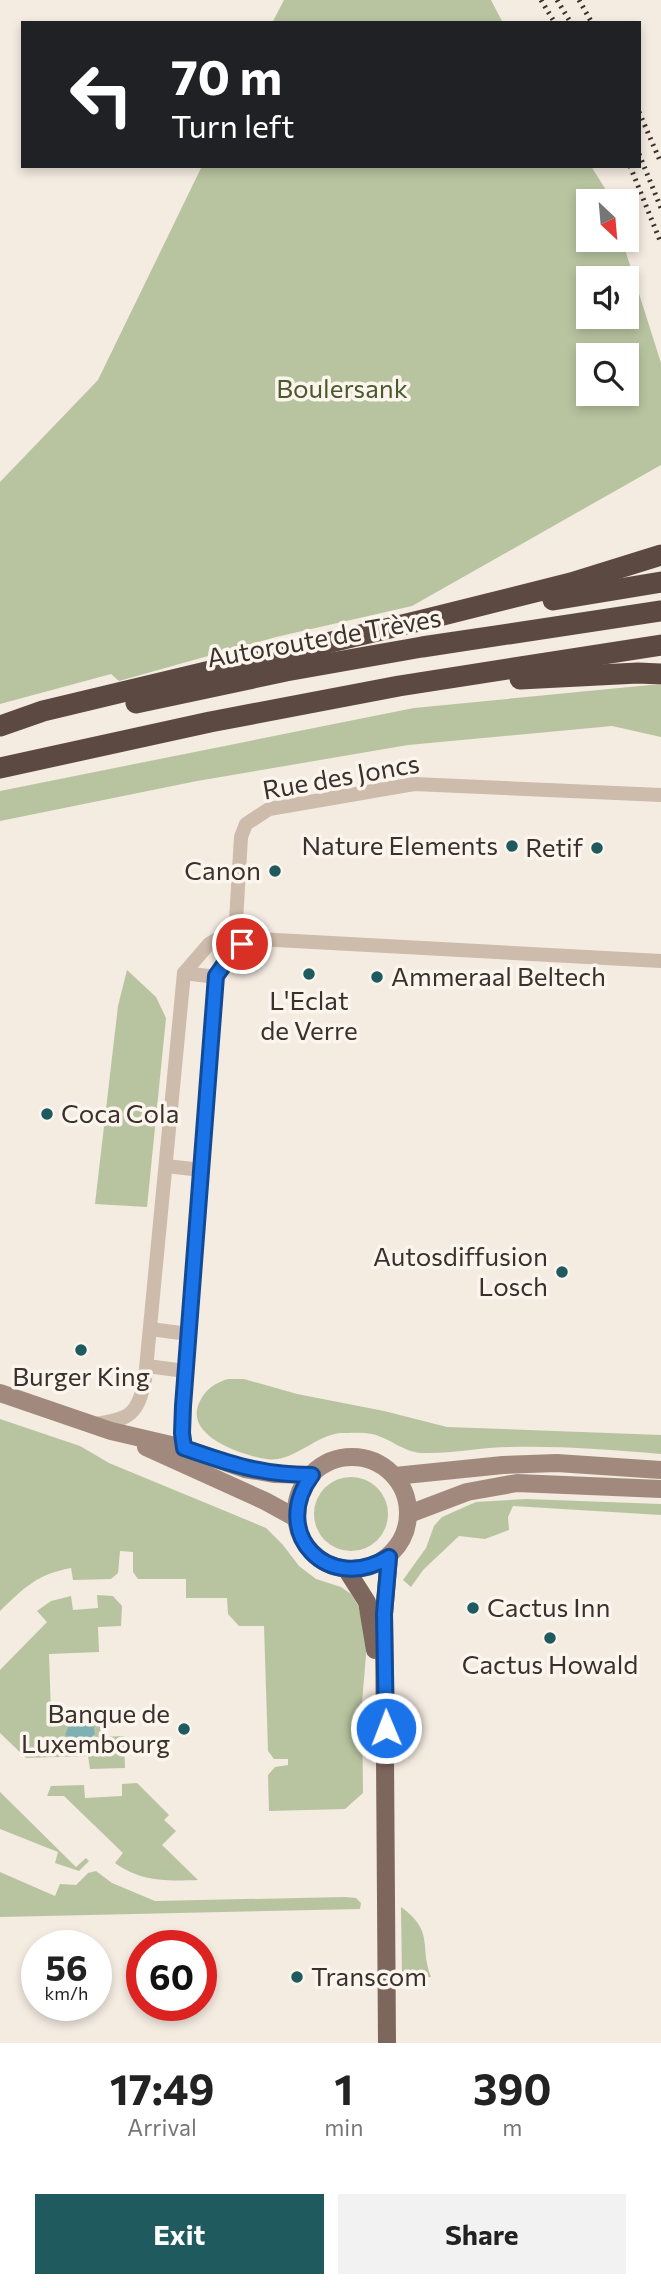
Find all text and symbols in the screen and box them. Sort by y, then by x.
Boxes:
text: 70 m [171,45,282,105]
icon: left [56,49,147,140]
text: Turn left [171,105,295,145]
north arrow [576,189,639,252]
map controls [576,189,639,406]
button: sound [576,266,639,329]
button: search [576,343,639,406]
park label: Boulersank [276,372,408,403]
street label: Autoroute de Trèves [204,601,443,672]
street label: Rue des Joncs [260,746,422,805]
place label: Nature Elements [301,829,498,860]
place label: Retif [525,831,584,862]
marker: Nature Elements [504,838,520,854]
marker: Retif [589,840,605,856]
place label: Canon [184,854,261,885]
marker: Canon [267,863,283,879]
pin [212,914,272,974]
icon: arrive [223,925,261,963]
place label: Ammeraal Beltech [391,960,606,991]
marker: L'Eclat de Verre [301,966,317,982]
marker: Ammeraal Beltech [369,969,385,985]
place label: L'Eclat de Verre [260,984,358,1045]
place label: Coca Cola [61,1097,179,1128]
marker: Coca Cola [39,1106,55,1122]
place label: Autosdiffusion Losch [373,1240,548,1301]
marker: Autosdiffusion Losch [554,1264,570,1280]
marker: Burger King [73,1342,89,1358]
place label: Burger King [12,1360,150,1391]
place label: Cactus Inn [487,1591,610,1622]
marker: Cactus Inn [465,1600,481,1616]
marker: Cactus Howald [542,1630,558,1646]
place label: Cactus Howald [462,1648,638,1679]
position arrow [349,1691,423,1765]
place label: Banque de Luxembourg [21,1697,170,1758]
marker: Banque de Luxembourg [176,1721,192,1737]
speed limit sign: 60 [126,1930,217,2021]
text: 56 [45,1945,87,1988]
place label: Transcom [311,1960,427,1991]
marker: Transcom [289,1969,305,1985]
text: km/h [45,1982,88,2004]
text: 17:49 [110,2062,215,2114]
text: 1 [334,2062,353,2114]
text: 390 [473,2062,551,2114]
text: Arrival [127,2113,197,2141]
text: min [324,2113,363,2141]
text: m [502,2113,522,2141]
button: Exit [35,2194,324,2274]
button: Share [338,2194,626,2274]

